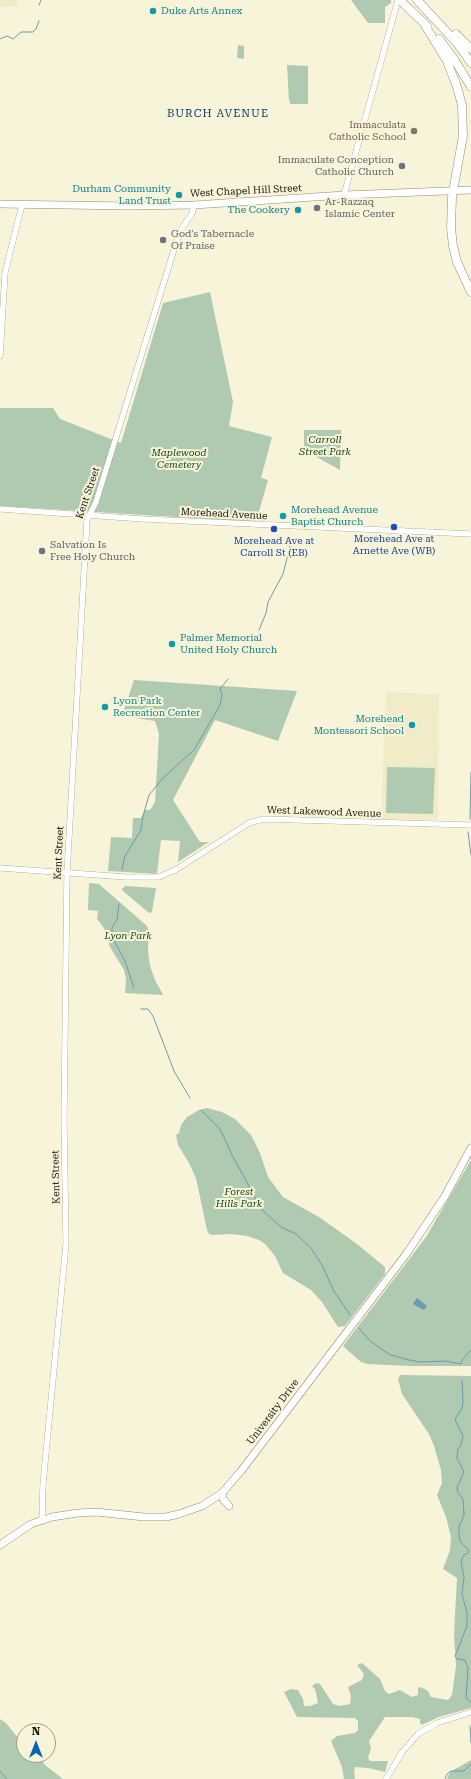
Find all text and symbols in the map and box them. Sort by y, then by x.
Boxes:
place label: Duke Arts Annex [161,5,242,17]
marker: Duke Arts Annex [148,6,158,16]
district label: BURCH AVENUE [167,107,269,121]
place label: Immaculata Catholic School [329,119,406,142]
marker: Immaculata Catholic School [409,126,419,136]
place label: Immaculate Conception Catholic Church [278,154,394,178]
marker: Immaculate Conception Catholic Church [397,161,407,171]
street label: West Chapel Hill Street [190,182,302,200]
place label: Durham Community Land Trust [72,183,171,206]
marker: Durham Community Land Trust [174,190,184,200]
place label: Ar-Razzaq Islamic Center [325,196,395,220]
marker: Ar-Razzaq Islamic Center [312,203,322,213]
place label: The Cookery [228,204,290,216]
marker: The Cookery [293,205,303,215]
place label: God's Tabernacle Of Praise [171,228,254,252]
marker: God's Tabernacle Of Praise [158,235,168,245]
park label: Carroll Street Park [299,434,351,458]
park label: Maplewood Cemetery [151,447,207,470]
street label: Kent Street [74,466,102,520]
place label: Morehead Avenue Baptist Church [291,504,378,528]
street label: Morehead Avenue [180,506,268,522]
marker: Morehead Avenue Baptist Church [278,511,288,521]
marker: Morehead Ave at Arnette Ave (WB) [389,522,399,532]
marker: Morehead Ave at Carroll St (EB) [269,524,279,534]
place label: Morehead Ave at Arnette Ave (WB) [353,533,435,556]
place label: Morehead Ave at Carroll St (EB) [234,535,314,558]
place label: Salvation Is Free Holy Church [50,539,135,562]
marker: Salvation Is Free Holy Church [37,546,47,556]
place label: Palmer Memorial United Holy Church [180,632,277,656]
marker: Palmer Memorial United Holy Church [167,639,177,649]
place label: Lyon Park Recreation Center [113,695,200,718]
marker: Lyon Park Recreation Center [100,702,110,712]
place label: Morehead Montessori School [314,713,404,736]
marker: Morehead Montessori School [407,720,417,730]
street label: West Lakewood Avenue [267,804,381,820]
street label: Kent Street [52,826,66,880]
park label: Lyon Park [104,930,152,942]
street label: Kent Street [50,1150,62,1204]
park label: Forest Hills Park [216,1186,262,1210]
street label: University Drive [244,1377,302,1447]
north arrow [16,1723,56,1763]
text: N [32,1725,40,1738]

